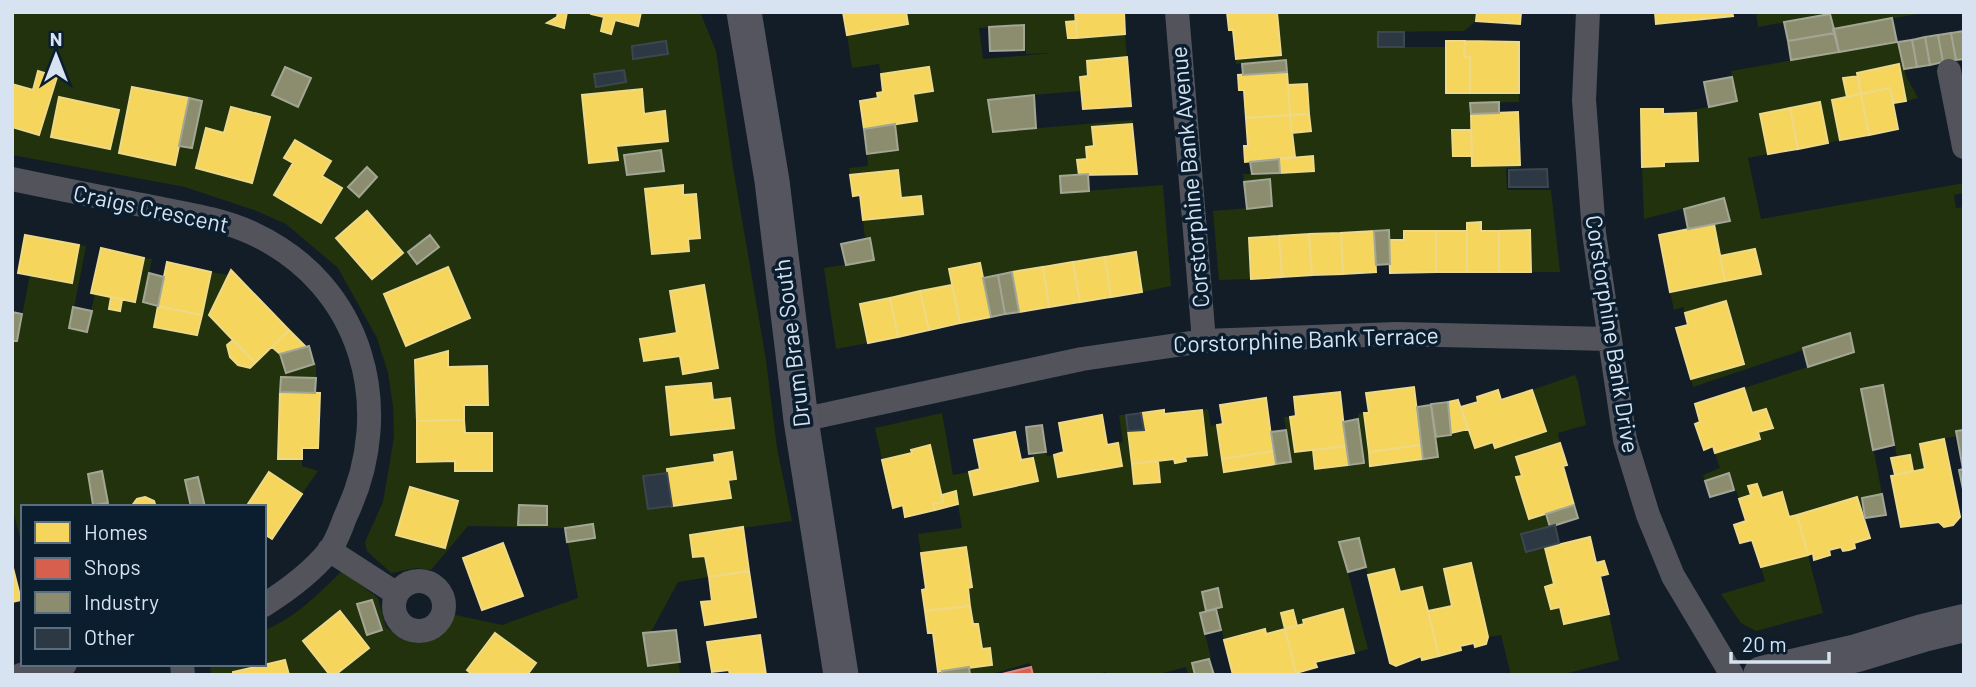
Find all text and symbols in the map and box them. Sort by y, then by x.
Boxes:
north arrow [21,21,91,91]
text: N [50,27,62,50]
street label: Corstorphine Bank Avenue [1164,45,1214,309]
street label: Craigs Crescent [71,178,231,238]
street label: Corstorphine Bank Drive [1580,213,1646,455]
street label: Drum Brae South [767,258,815,429]
street label: Corstorphine Bank Terrace [1173,320,1439,358]
legend [21,505,266,666]
text: Homes [84,519,148,544]
text: Shops [84,554,141,579]
text: Industry [84,589,159,614]
scale bar [1731,620,1829,664]
text: Other [84,624,135,649]
text: 20 m [1742,631,1787,656]

